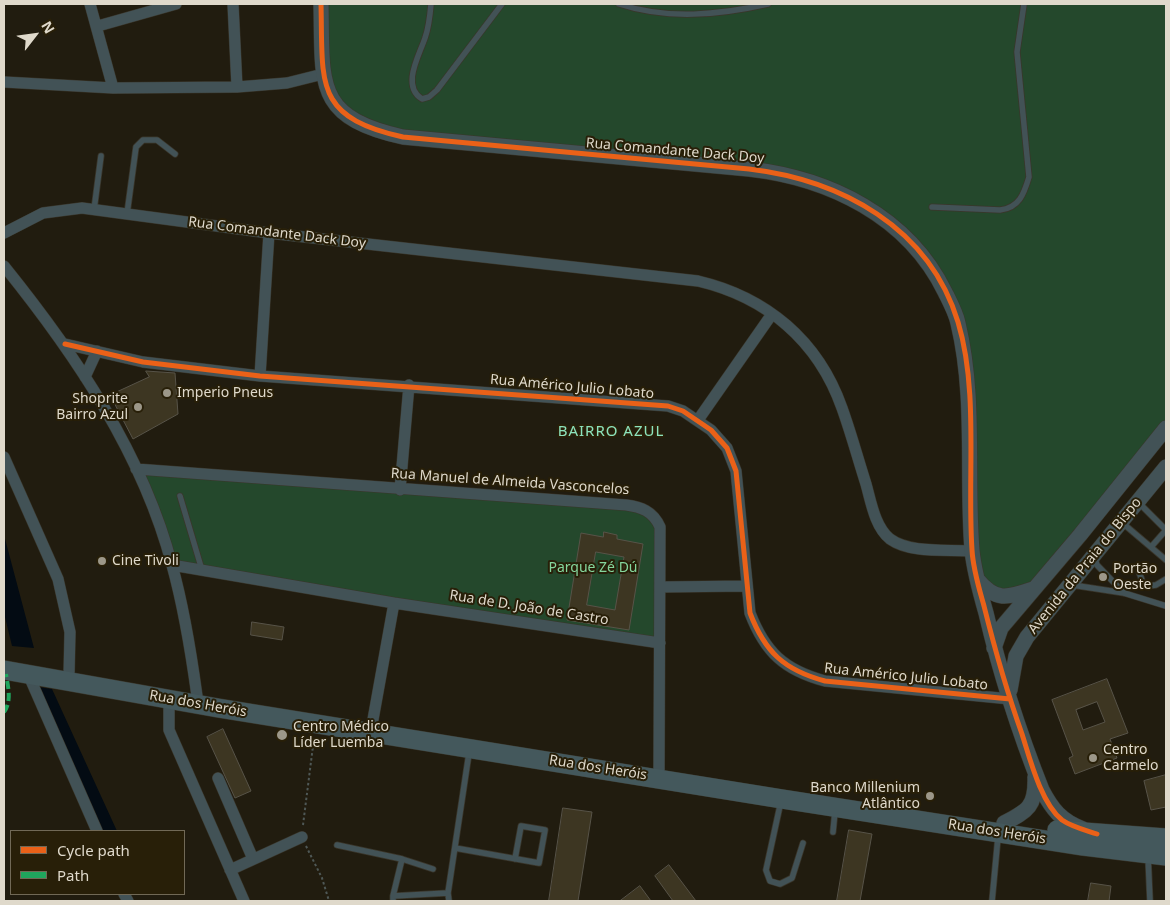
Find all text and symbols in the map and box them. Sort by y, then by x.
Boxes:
north arrow [10,10,60,60]
text: N [37,18,59,37]
street label: Rua Comandante Dack Doy [585,135,765,167]
street label: Rua Comandante Dack Doy [187,214,367,252]
street label: Rua Américo Julio Lobato [489,371,655,403]
place label: Imperio Pneus [177,385,273,401]
marker: Imperio Pneus [161,387,173,399]
place label: Shoprite Bairro Azul [56,391,128,424]
marker: Shoprite Bairro Azul [132,401,144,413]
district label: BAIRRO AZUL [556,423,666,441]
street label: Rua Manuel de Almeida Vasconcelos [390,465,630,499]
street label: Avenida da Praia do Bispo [1025,494,1145,638]
place label: Cine Tivoli [112,553,179,569]
marker: Cine Tivoli [96,555,108,567]
park label: Parque Zé Dú [548,560,638,576]
place label: Portão Oeste [1113,561,1157,594]
marker: Portão Oeste [1097,571,1109,583]
street label: Rua de D. João de Castro [448,587,610,629]
street label: Rua Américo Julio Lobato [823,660,989,694]
street label: Rua dos Heróis [148,687,248,721]
place label: Centro Médico Líder Luemba [293,719,389,752]
marker: Centro Médico Líder Luemba [275,728,289,742]
place label: Centro Carmelo [1103,742,1159,774]
street label: Rua dos Heróis [548,752,648,784]
marker: Centro Carmelo [1087,752,1099,764]
place label: Banco Millenium Atlântico [810,780,920,812]
marker: Banco Millenium Atlântico [924,790,936,802]
street label: Rua dos Heróis [947,816,1047,848]
legend [10,830,185,895]
text: Cycle path [57,840,130,860]
text: Path [57,865,89,885]

